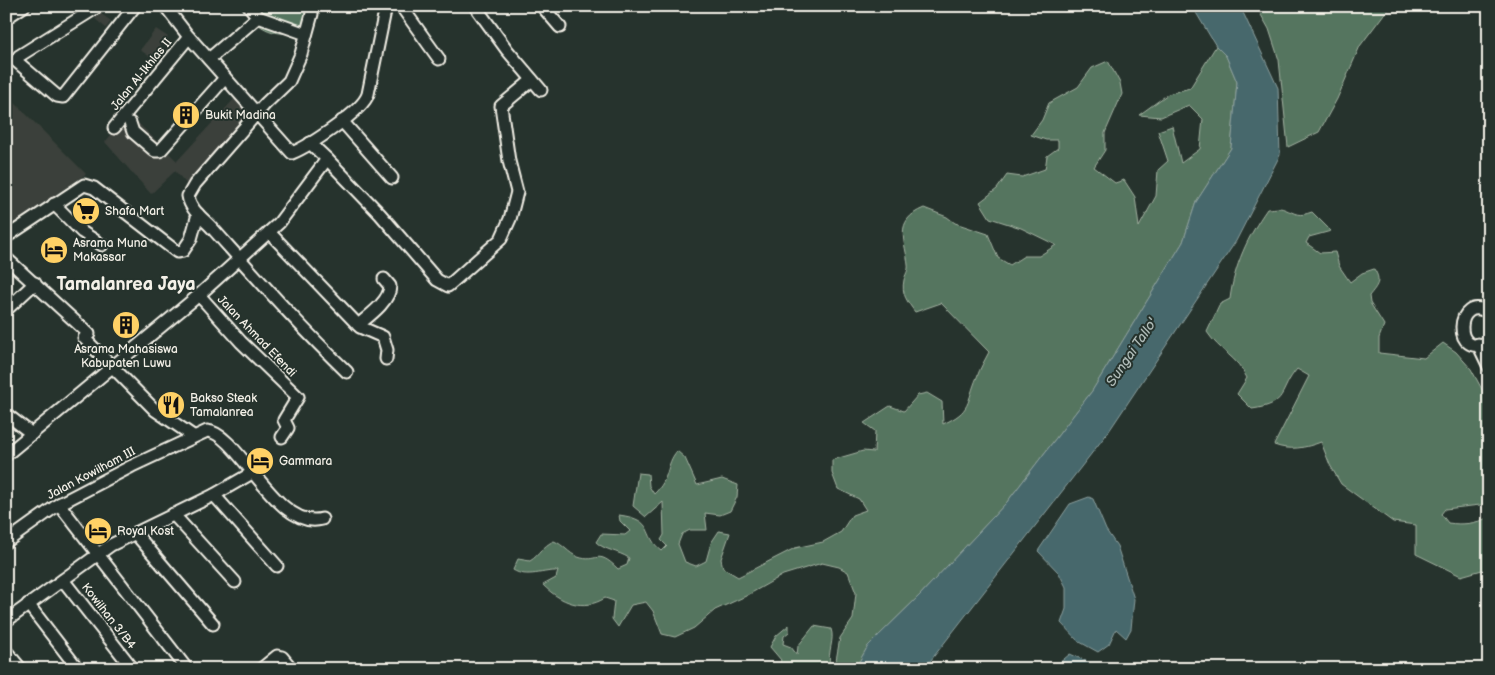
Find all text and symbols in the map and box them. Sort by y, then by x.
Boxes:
street label: Jalan Al-Ikhlas II [108,35,175,114]
building icon: Bukit Madina [171,100,201,130]
place label: Bukit Madina [205,108,276,123]
supermarket icon: Shafa Mart [71,196,101,226]
place label: Shafa Mart [105,204,165,219]
hotel icon: Asrama Muna Makassar [39,235,69,265]
place label: Asrama Muna Makassar [73,236,147,265]
district label: Tamalanrea Jaya [56,274,196,295]
street label: Jalan Ahmad Efendi [214,292,300,380]
building icon: Asrama Mahasiswa Kabupaten Luwu [111,310,141,340]
water label: Sungai Tallo' [1102,314,1161,390]
place label: Asrama Mahasiswa Kabupaten Luwu [74,342,178,371]
restaurant icon: Bakso Steak Tamalanrea [156,390,186,420]
place label: Bakso Steak Tamalanrea [190,391,257,420]
street label: Jalan Kowilham III [45,444,138,503]
hotel icon: Gammara [245,446,275,476]
place label: Gammara [279,454,333,469]
hotel icon: Royal Kost [83,516,113,546]
place label: Royal Kost [117,524,174,539]
street label: Kowilhan 3/B4 [78,580,139,653]

